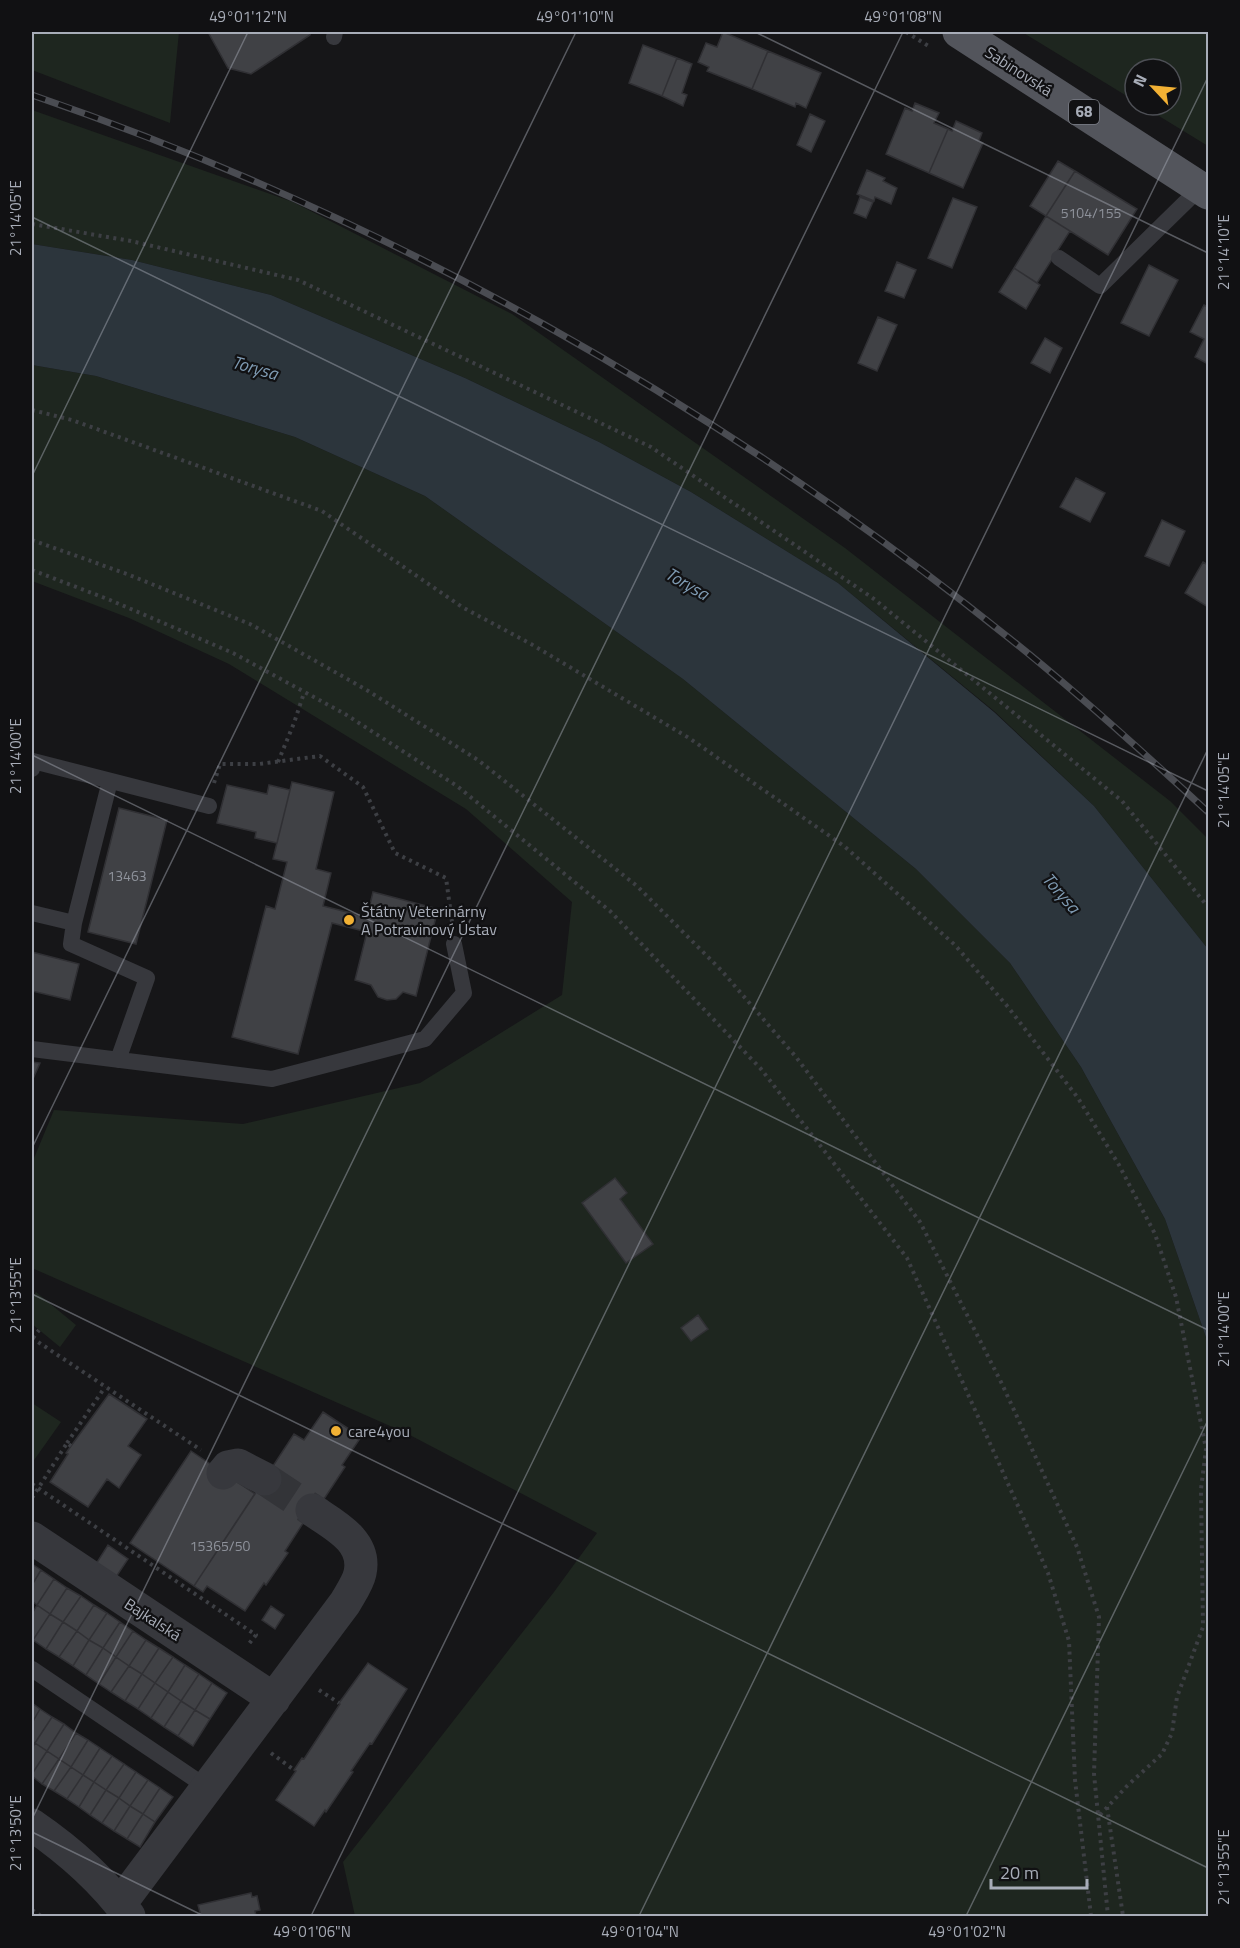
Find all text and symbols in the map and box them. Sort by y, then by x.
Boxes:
text: 49°01'12"N [209,5,287,28]
text: 49°01'10"N [536,5,614,28]
text: 49°01'08"N [864,5,942,28]
street label: Sabinovská [981,40,1057,102]
north arrow [1123,57,1183,117]
text: N [1126,70,1153,91]
road number: 68 [1069,100,1099,124]
text: 21°14'05"E [4,180,27,256]
house number: 5104/155 [1061,202,1121,223]
text: 21°14'10"E [1212,214,1235,290]
water label: Torysa [229,348,282,387]
water label: Torysa [660,560,715,607]
text: 21°14'00"E [4,718,27,794]
text: 21°14'05"E [1212,752,1235,828]
house number: 13463 [107,865,147,886]
water label: Torysa [1036,866,1087,920]
place label: Štátny Veterinárny A Potravinový Ústav [361,899,497,941]
marker: Štátny Veterinárny A Potravinový Ústav [342,913,356,927]
text: 21°13'55"E [4,1257,27,1333]
text: 21°14'00"E [1212,1291,1235,1367]
place label: care4you [348,1419,410,1443]
marker: care4you [329,1424,343,1438]
house number: 15365/50 [190,1535,250,1556]
street label: Bajkalská [120,1592,186,1646]
text: 21°13'50"E [4,1795,27,1871]
text: 21°13'55"E [1212,1829,1235,1905]
scale bar [991,1852,1087,1890]
text: 20 m [1000,1859,1039,1886]
text: 49°01'06"N [273,1920,351,1943]
text: 49°01'04"N [601,1920,679,1943]
text: 49°01'02"N [928,1920,1006,1943]

